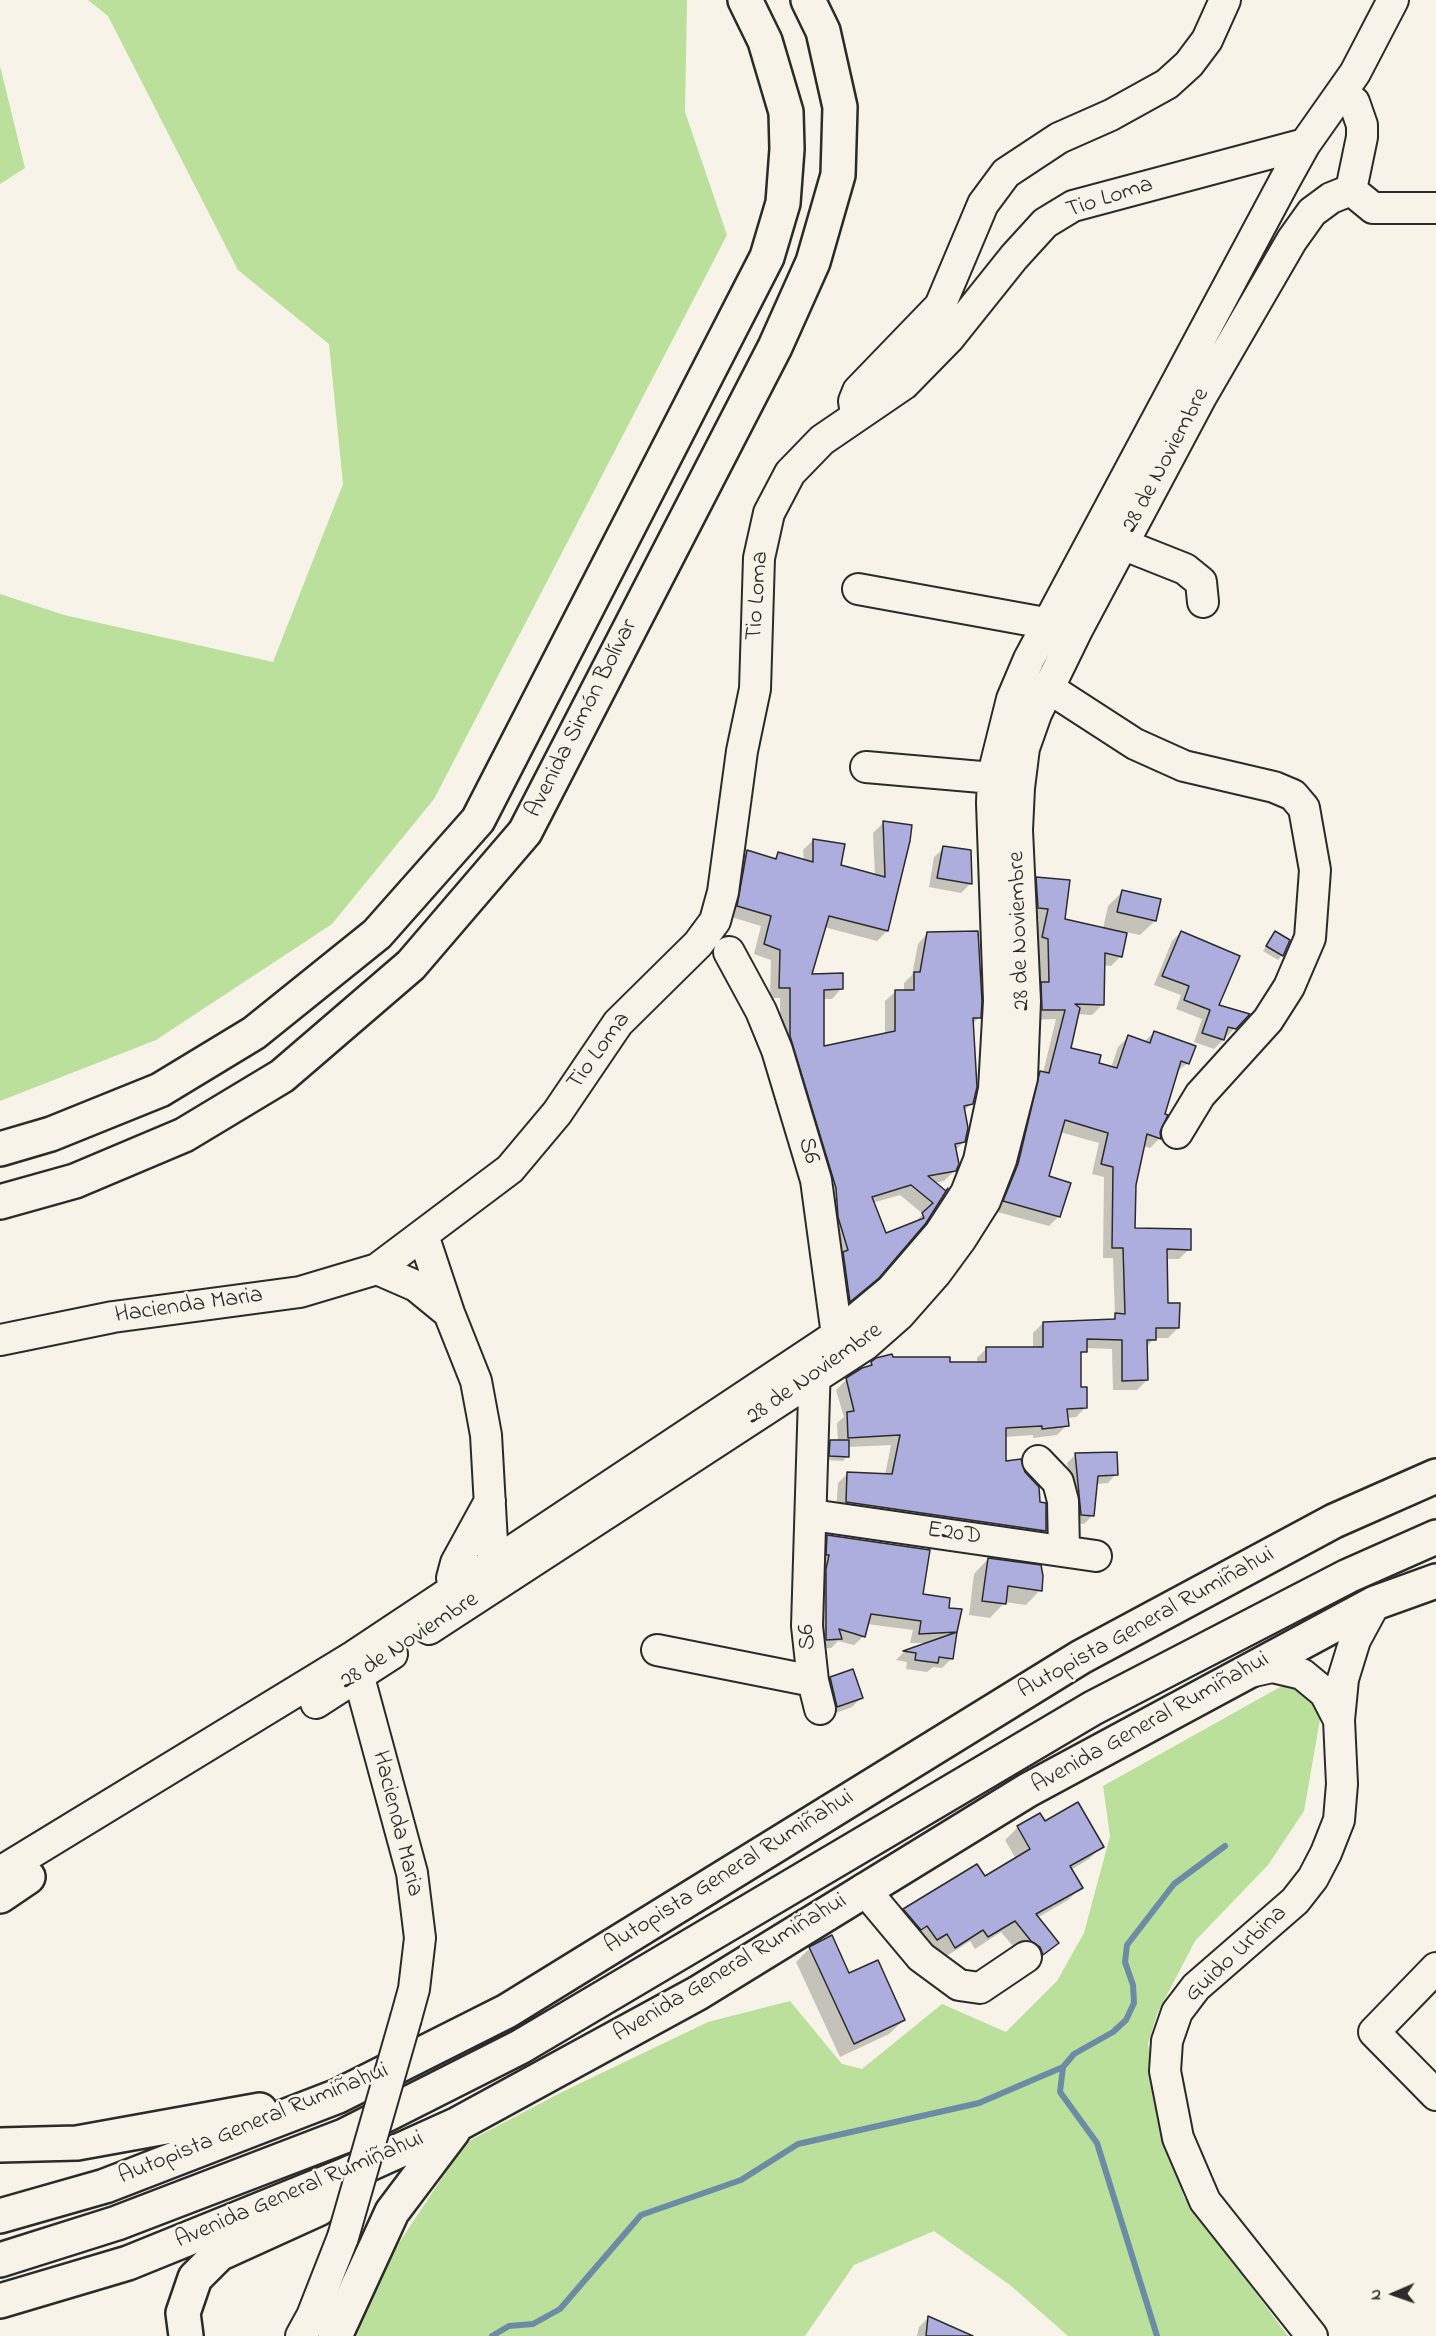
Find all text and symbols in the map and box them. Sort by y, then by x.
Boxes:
street label: Tio Loma [1063,171,1157,227]
street label: 28 de Noviembre [1117,384,1217,538]
street label: Tio Loma [742,550,776,642]
street label: Avenida Simón Bolívar [521,615,645,823]
street label: 28 de Noviembre [1004,851,1038,1011]
street label: Tio Loma [562,1007,638,1097]
street label: S6 [789,1134,825,1168]
street label: Hacienda Maria [113,1282,265,1332]
street label: 28 de Noviembre [741,1317,889,1433]
street label: E20D [925,1517,983,1553]
street label: Autopista General Rumiñahui [1014,1541,1280,1707]
street label: 28 de Noviembre [335,1586,485,1698]
street label: S6 [794,1623,824,1651]
street label: Avenida General Rumiñahui [1027,1647,1275,1801]
street label: Hacienda Maria [364,1748,428,1900]
street label: Autopista General Rumiñahui [600,1784,860,1962]
street label: Avenida General Rumiñahui [609,1888,853,2050]
street label: Guido Urbina [1180,1900,1294,2010]
street label: Autopista General Rumiñahui [115,2058,393,2192]
street label: Avenida General Rumiñahui [171,2126,429,2256]
north arrow [1364,2264,1424,2324]
text: N [1364,2289,1388,2300]

